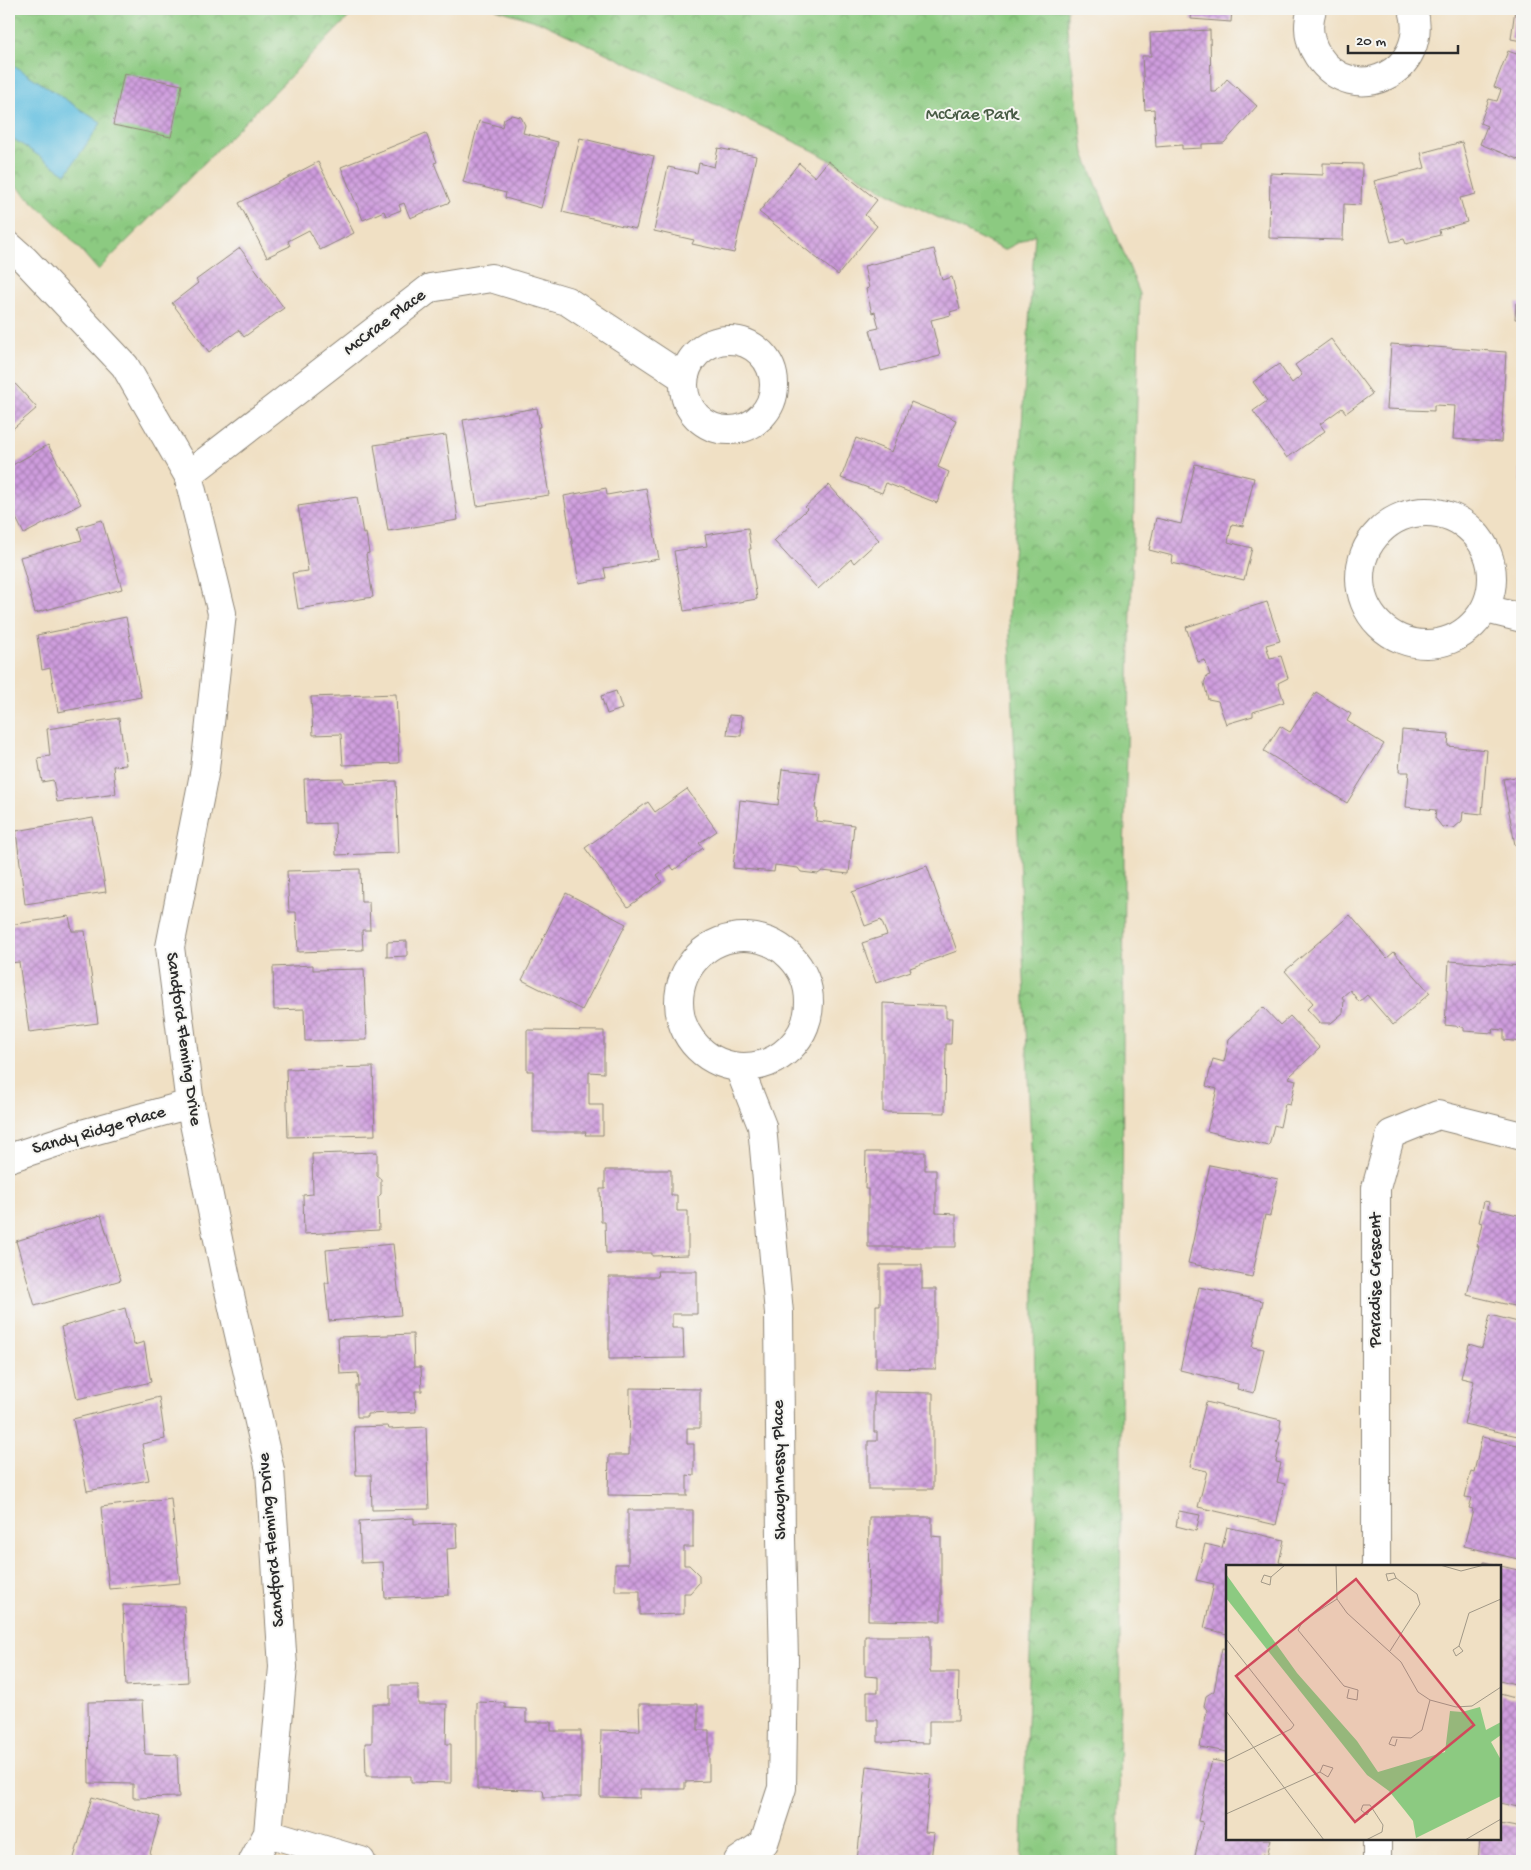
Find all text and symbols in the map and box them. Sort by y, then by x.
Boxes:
scale bar [1348,22,1458,54]
text: 20 m [1356,33,1386,51]
park label: McCrae Park [926,105,1020,126]
street label: McCrae Place [340,285,431,361]
street label: Sandford Fleming Drive [160,951,206,1128]
street label: Sandy Ridge Place [30,1102,169,1160]
street label: Paradise Crescent [1366,1211,1387,1348]
street label: Shaughnessy Place [768,1399,792,1540]
street label: Sandford Fleming Drive [254,1451,290,1628]
inset map [1226,1565,1501,1840]

